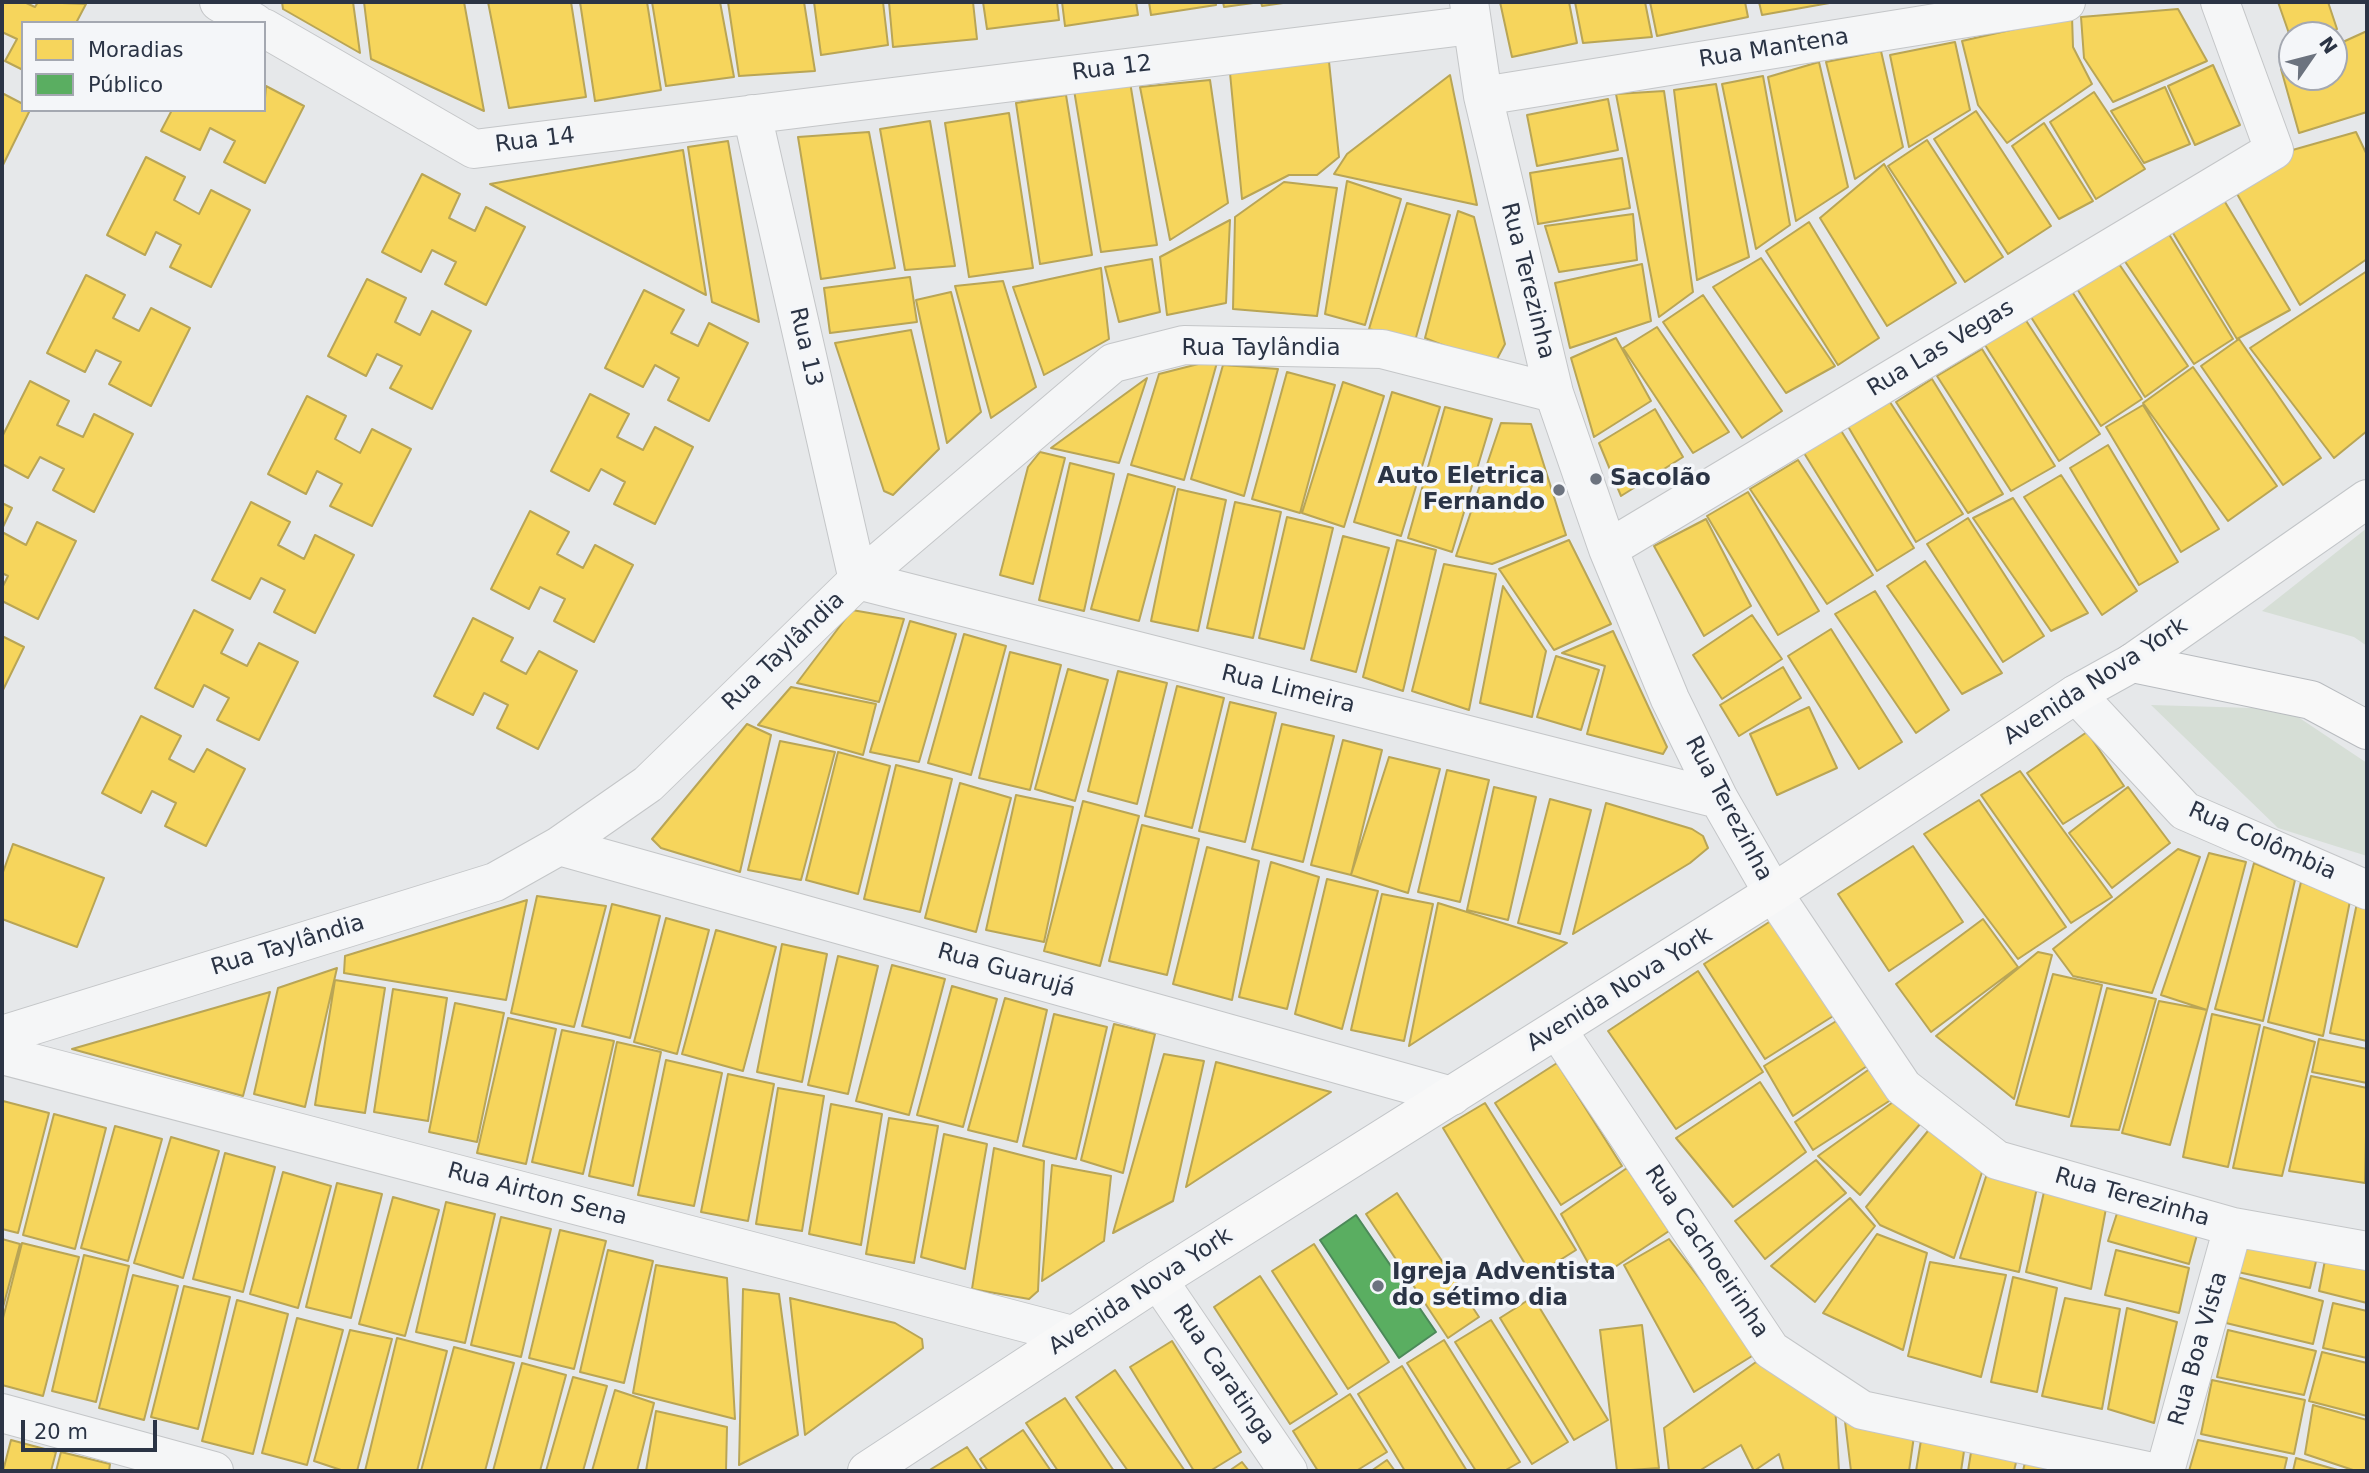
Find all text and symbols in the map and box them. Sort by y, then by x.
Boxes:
legend [21,21,266,112]
north arrow [2278,21,2348,91]
street label: Rua Mantena [1697,24,1851,74]
text: N [2315,32,2342,58]
text: Moradias [88,38,183,62]
street label: Rua 12 [1071,50,1153,88]
text: Público [88,73,163,97]
street label: Rua 14 [494,122,576,160]
street label: Rua Terezinha [1494,200,1560,362]
street label: Rua Las Vegas [1863,294,2019,404]
street label: Rua 13 [783,305,827,389]
street label: Rua Taylândia [1181,335,1341,363]
place label: Auto Eletrica Fernando [1377,463,1545,517]
place label: Sacolão [1610,465,1711,493]
marker: Sacolão [1588,471,1604,487]
marker: Auto Eletrica Fernando [1551,482,1567,498]
street label: Rua Taylândia [717,587,851,717]
street label: Avenida Nova York [1999,612,2193,752]
street label: Rua Limeira [1218,660,1358,720]
street label: Rua Terezinha [1678,732,1778,886]
street label: Rua Colômbia [2184,797,2340,887]
street label: Rua Taylândia [208,910,368,982]
street label: Avenida Nova York [1522,922,1718,1058]
street label: Rua Guarujá [934,938,1078,1004]
street label: Rua Airton Sena [444,1158,630,1232]
street label: Rua Cachoeirinha [1638,1161,1774,1343]
street label: Rua Terezinha [2051,1163,2213,1233]
street label: Avenida Nova York [1044,1222,1238,1362]
place label: Igreja Adventista do sétimo dia [1392,1259,1616,1313]
street label: Rua Boa Vista [2164,1269,2234,1429]
marker: Igreja Adventista do sétimo dia [1370,1278,1386,1294]
street label: Rua Caratinga [1166,1300,1280,1450]
scale bar [24,1406,161,1450]
text: 20 m [34,1420,88,1444]

